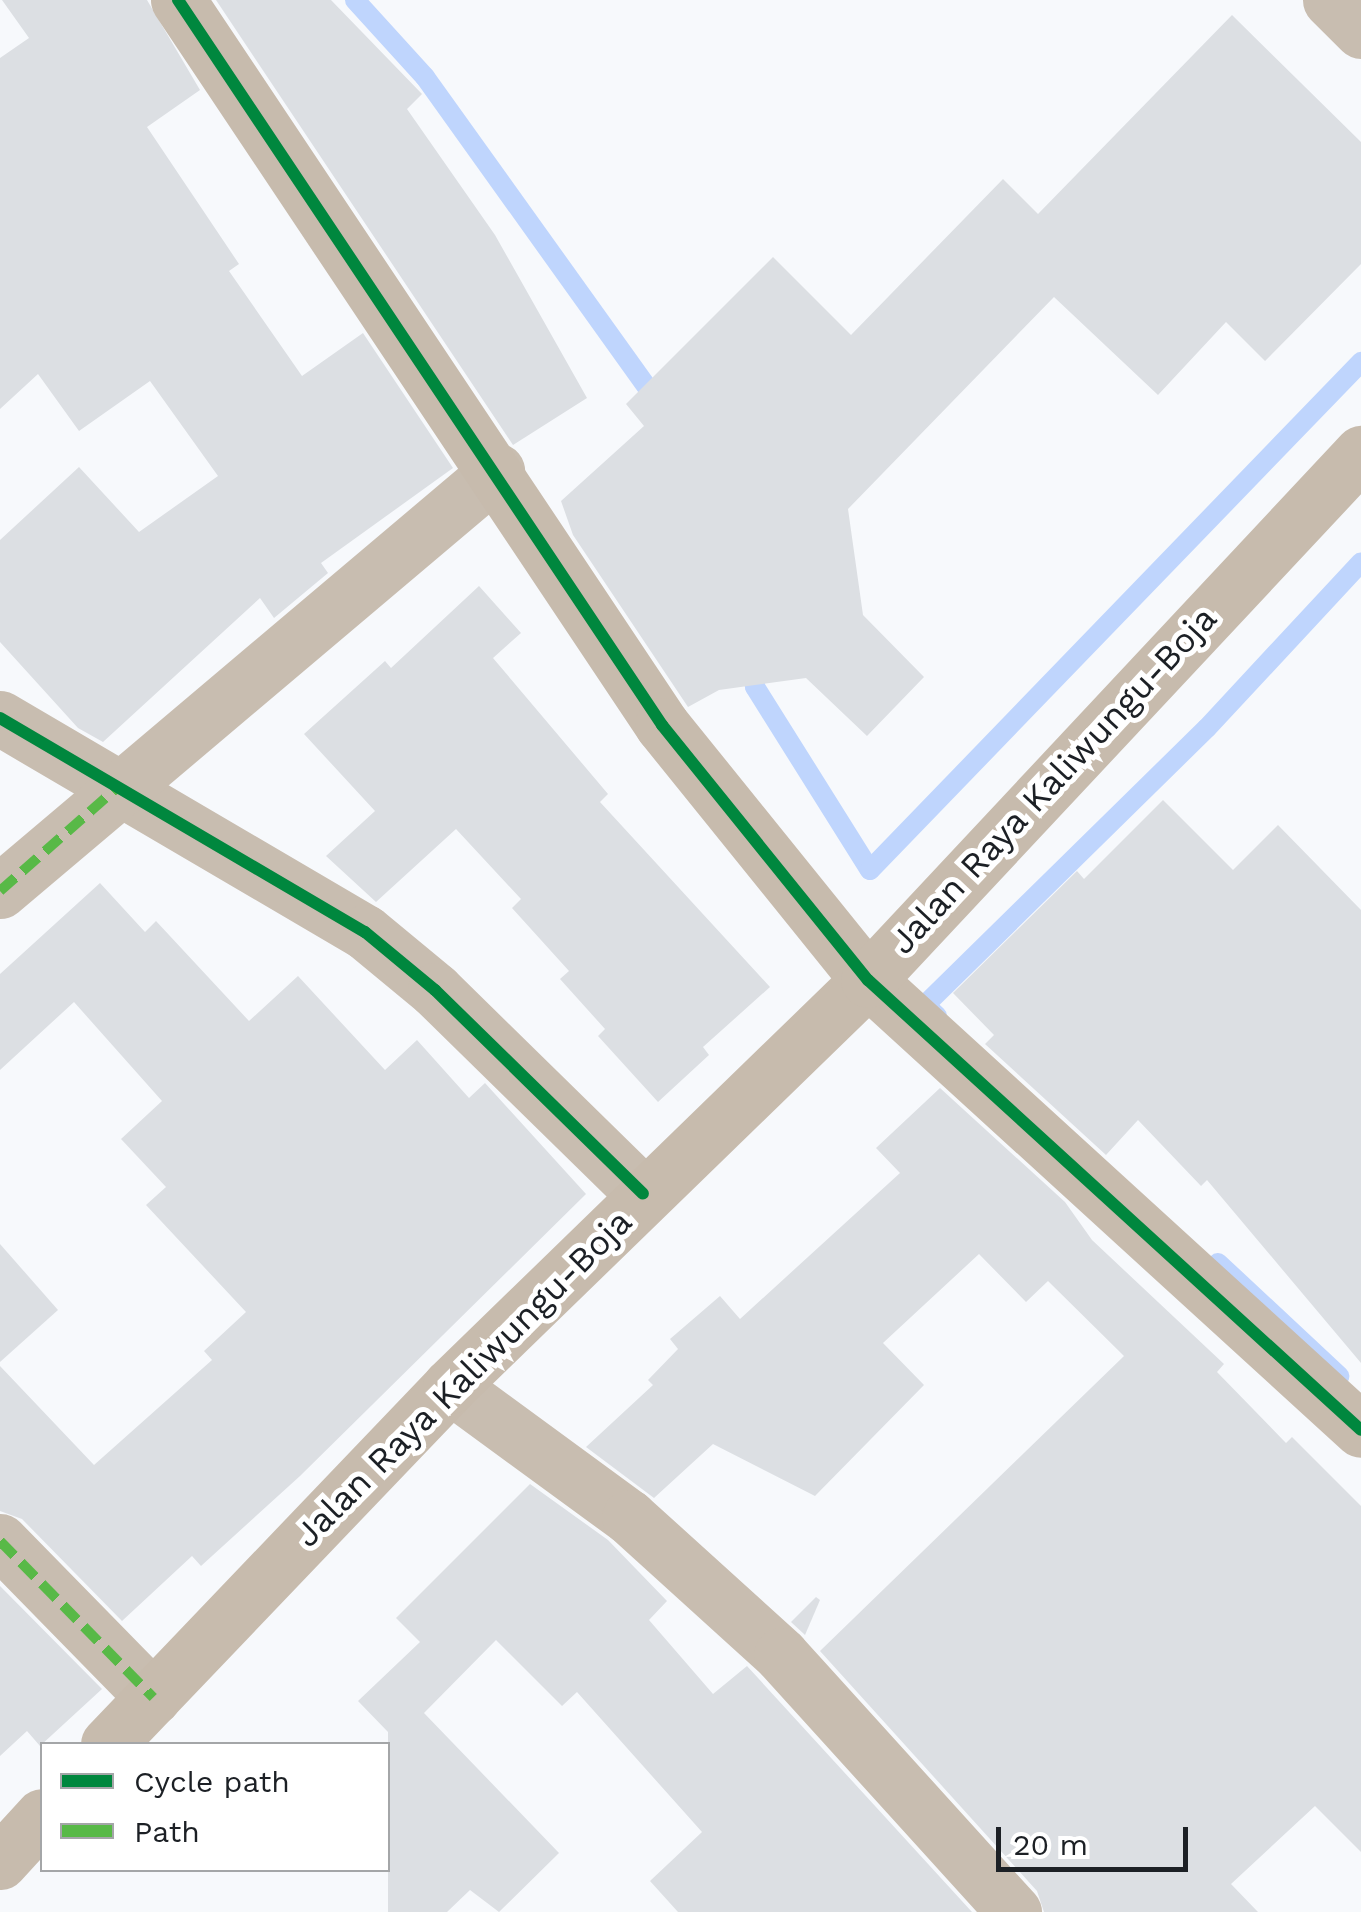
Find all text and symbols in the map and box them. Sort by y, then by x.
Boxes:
street label: Jalan Raya Kaliwungu-Boja [881,597,1225,963]
street label: Jalan Raya Kaliwungu-Boja [285,1200,641,1556]
legend [40,1742,390,1872]
text: Cycle path [134,1764,290,1799]
scale bar [1001,1807,1194,1869]
text: Path [134,1814,200,1849]
text: 20 m [1013,1827,1088,1862]

